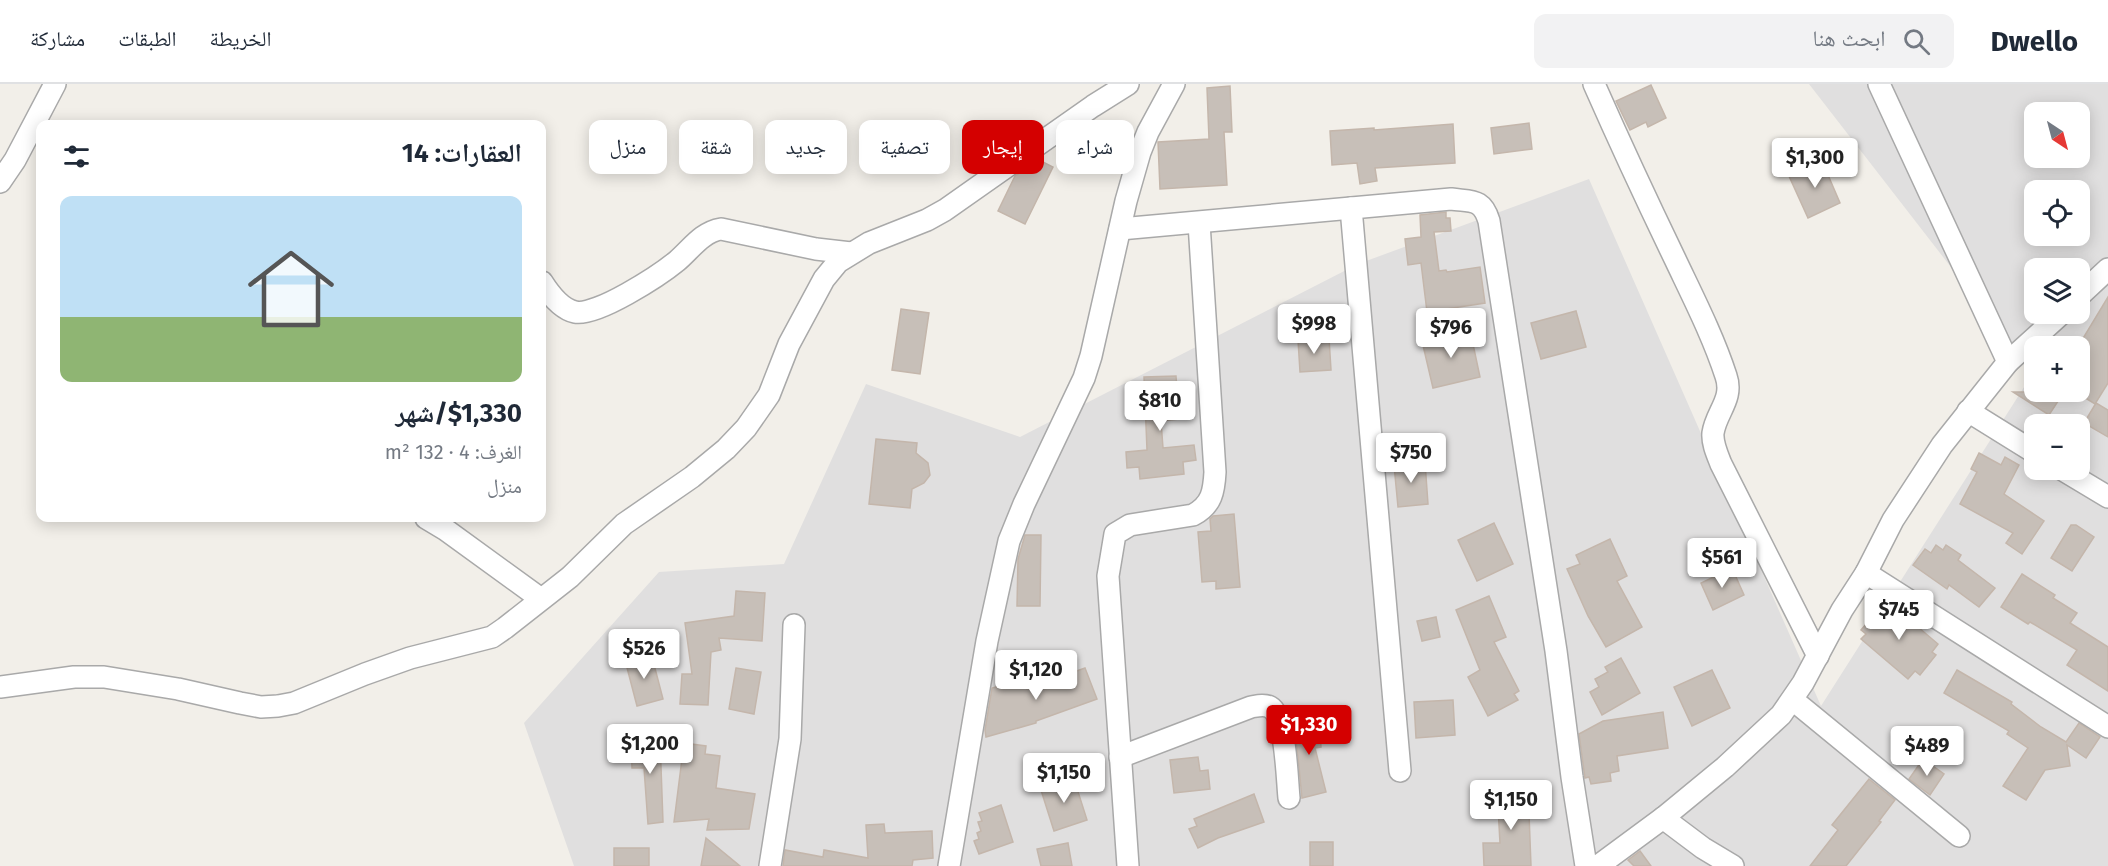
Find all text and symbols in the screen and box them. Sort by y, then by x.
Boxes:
search box [1534,14,1954,68]
text: ابحث هنا [1813,25,1885,52]
icon: search [1900,25,1933,58]
text: Dwello [1990,25,2078,58]
text: مشاركة [30,26,85,52]
text: الطبقات [118,26,177,52]
text: الخريطة [210,26,271,52]
north arrow [2024,102,2090,168]
map controls [2024,102,2090,480]
chip: منزل [589,120,667,174]
chip: شقة [679,120,753,174]
chip: جديد [765,120,847,174]
chip: تصفية [859,120,950,174]
chip: إيجار [962,120,1044,174]
chip: شراء [1056,120,1134,174]
text: العقارات: 14 [402,138,522,169]
pin: $1,300 [1766,138,1864,189]
icon: filters [60,140,93,173]
text: $1,300 [1786,145,1844,169]
button: locate [2024,180,2090,246]
icon: home [237,235,345,343]
button: layers [2024,258,2090,324]
pin: $998 [1278,304,1350,355]
pin: $796 [1415,308,1487,359]
text: $998 [1292,311,1336,335]
text: $796 [1430,315,1472,339]
button: + [2024,336,2090,402]
pin: $810 [1124,381,1196,432]
text: $810 [1139,388,1181,412]
text: $1,330/شهر [395,398,522,429]
button: − [2024,414,2090,480]
pin: $750 [1375,433,1447,484]
text: الغرف: 4 · 132 m² [385,440,522,464]
text: $750 [1390,440,1432,464]
text: منزل [487,474,522,498]
pin: $561 [1686,538,1758,589]
text: $561 [1701,545,1743,569]
pin: $745 [1863,590,1935,641]
text: $745 [1879,597,1919,621]
pin: $526 [608,629,680,680]
text: $526 [622,636,666,660]
pin: $1,120 [987,650,1085,701]
text: $1,120 [1009,657,1063,681]
pin: $1,330 [1260,705,1358,756]
text: $1,330 [1280,712,1338,736]
pin: $1,200 [601,724,699,775]
pin: $489 [1891,726,1963,777]
text: $1,200 [621,731,679,755]
text: $489 [1905,733,1949,757]
pin: $1,150 [1015,753,1113,804]
text: $1,150 [1037,760,1091,784]
pin: $1,150 [1462,780,1560,831]
text: $1,150 [1484,787,1538,811]

